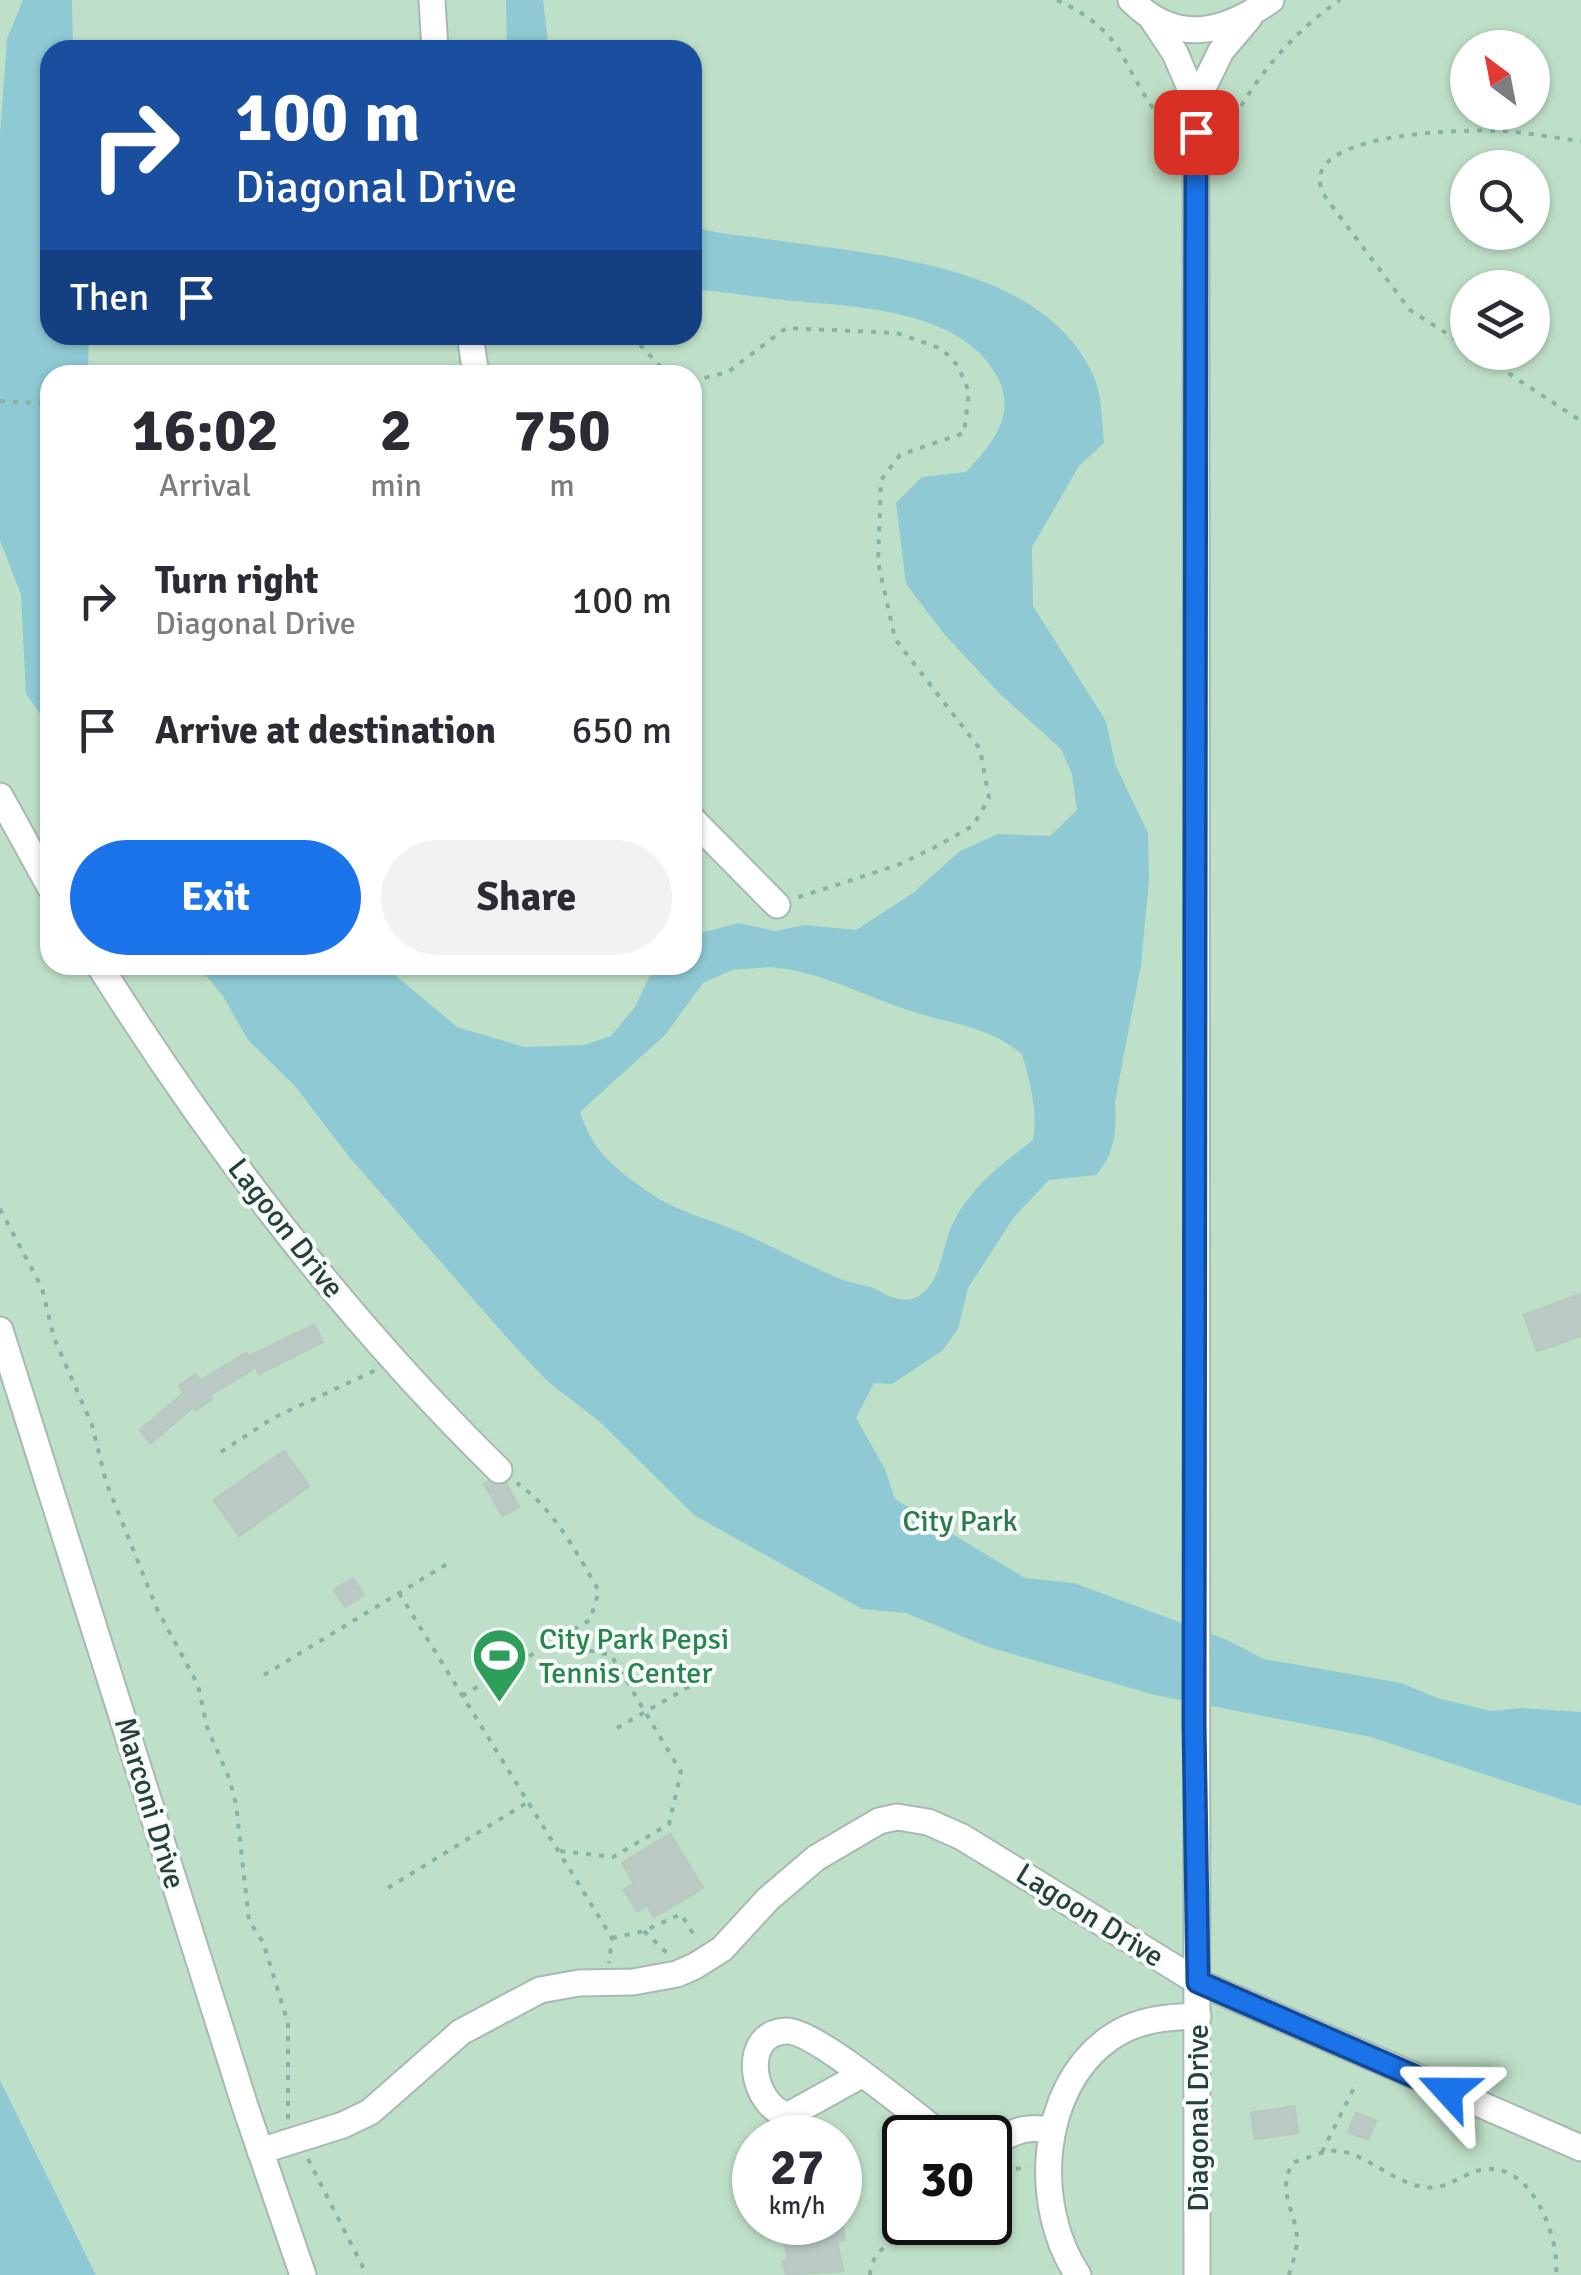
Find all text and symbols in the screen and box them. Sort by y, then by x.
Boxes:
north arrow [1450,30,1550,130]
map controls [1450,30,1550,370]
text: 100 m [235,74,420,160]
icon: right [70,80,200,210]
pin [1154,90,1239,175]
icon: arrive [1169,105,1224,160]
button: search [1450,150,1550,250]
text: Diagonal Drive [235,160,517,215]
icon: arrive [169,270,224,325]
button: layers [1450,270,1550,370]
text: Then [70,274,149,321]
text: 16:02 [131,394,279,468]
text: 2 [380,394,412,468]
text: 750 [513,394,611,468]
text: Arrival [159,466,251,505]
text: min [370,466,422,505]
text: m [549,466,575,505]
text: Turn right [155,557,319,604]
icon: right [70,573,125,628]
text: 100 m [572,577,672,624]
text: Diagonal Drive [155,604,356,643]
icon: arrive [70,703,125,758]
text: Arrive at destination [155,707,496,754]
text: 650 m [572,707,672,754]
button: Exit [70,840,361,955]
button: Share [381,840,672,955]
street label: Lagoon Drive [219,1151,352,1306]
park label: City Park [903,1503,1018,1540]
place label: City Park Pepsi Tennis Center [539,1621,729,1692]
sports icon: City Park Pepsi Tennis Center [470,1626,530,1705]
street label: Marconi Drive [106,1713,193,1894]
street label: Lagoon Drive [1009,1855,1171,1976]
street label: Diagonal Drive [1180,2024,1217,2212]
position arrow [1396,2039,1500,2143]
speed limit sign: 30 [882,2115,1012,2245]
text: 27 [770,2137,824,2199]
text: km/h [769,2190,825,2221]

